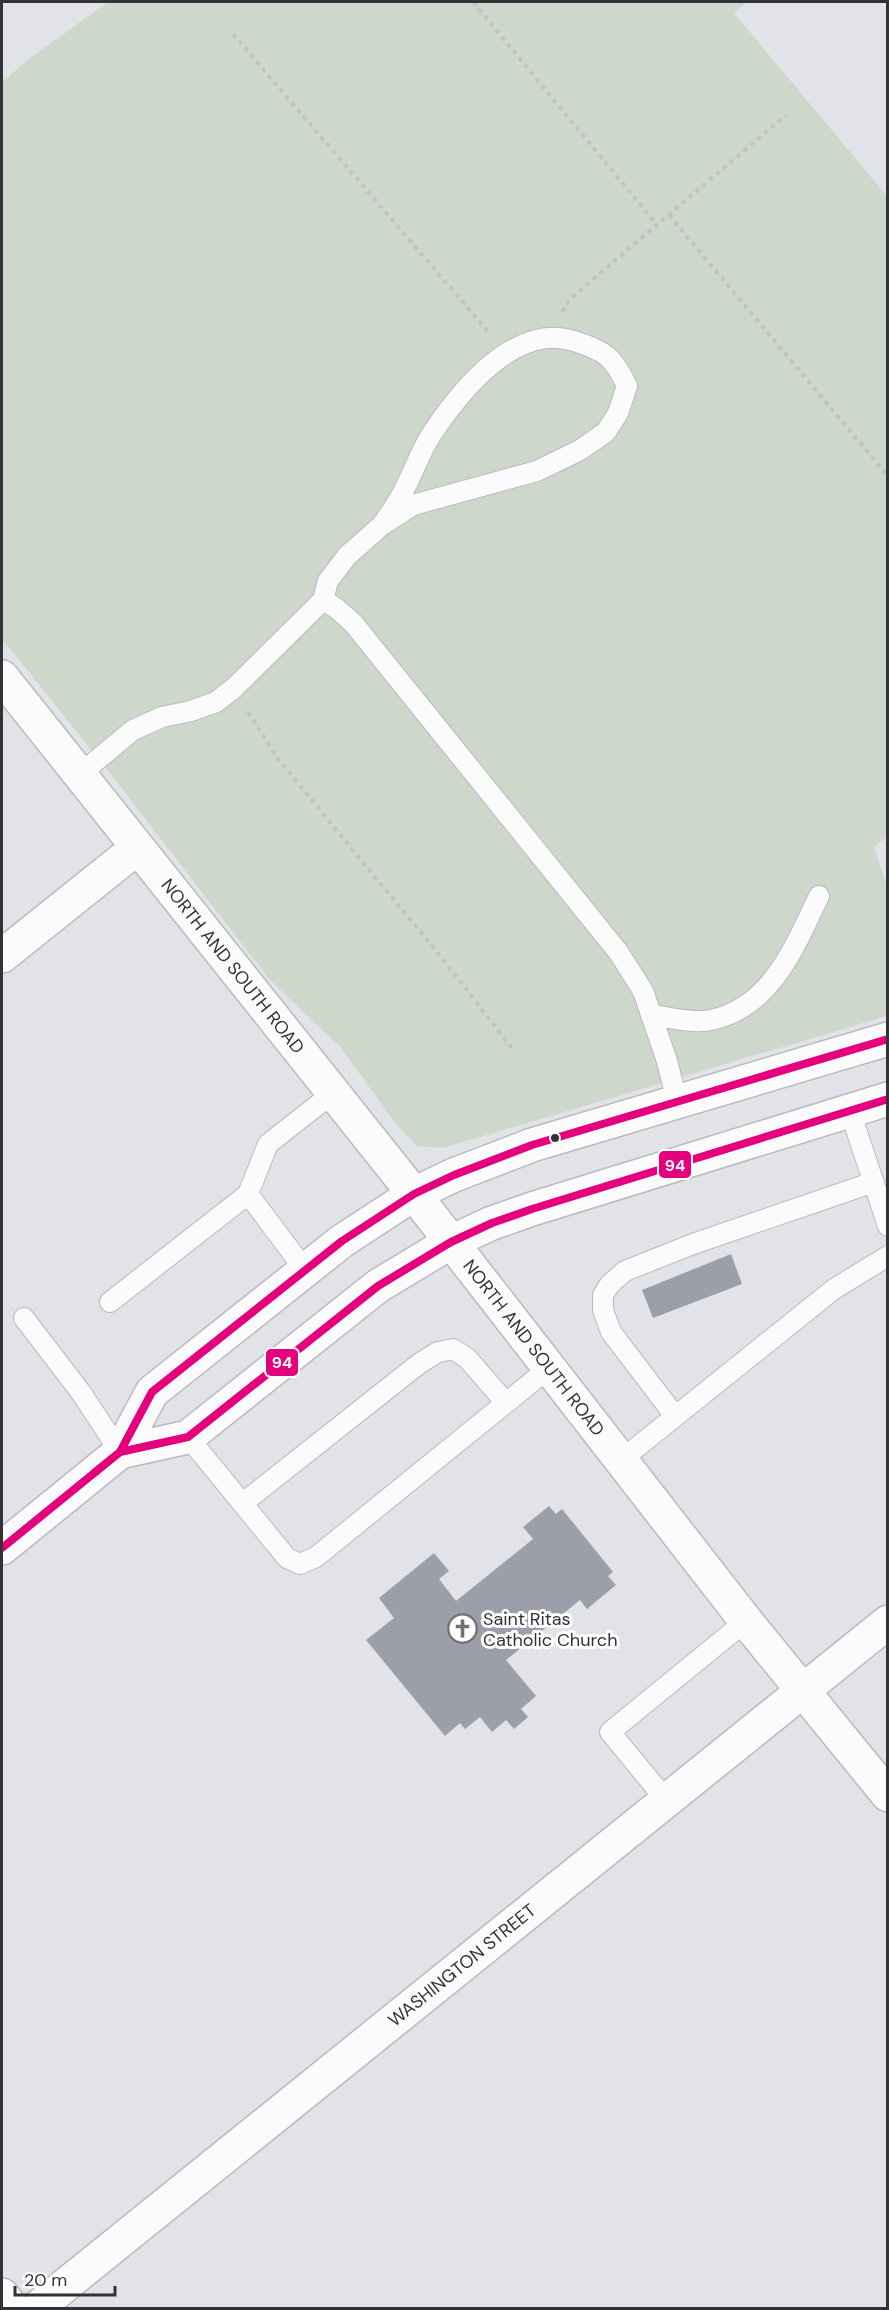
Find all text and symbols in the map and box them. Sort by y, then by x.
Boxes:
street label: NORTH AND SOUTH ROAD [155,874,310,1059]
unlabelled marker [549,1132,561,1144]
line badge: 94 [658,1150,692,1179]
text: 94 [665,1155,685,1176]
street label: NORTH AND SOUTH ROAD [457,1255,610,1441]
line badge: 94 [265,1348,299,1377]
text: 94 [272,1352,292,1373]
place label: Saint Ritas Catholic Church [483,1607,617,1652]
church icon: Saint Ritas Catholic Church [446,1613,478,1645]
street label: WASHINGTON STREET [383,1898,541,2032]
scale bar [15,2259,116,2297]
text: 20 m [24,2268,67,2292]

